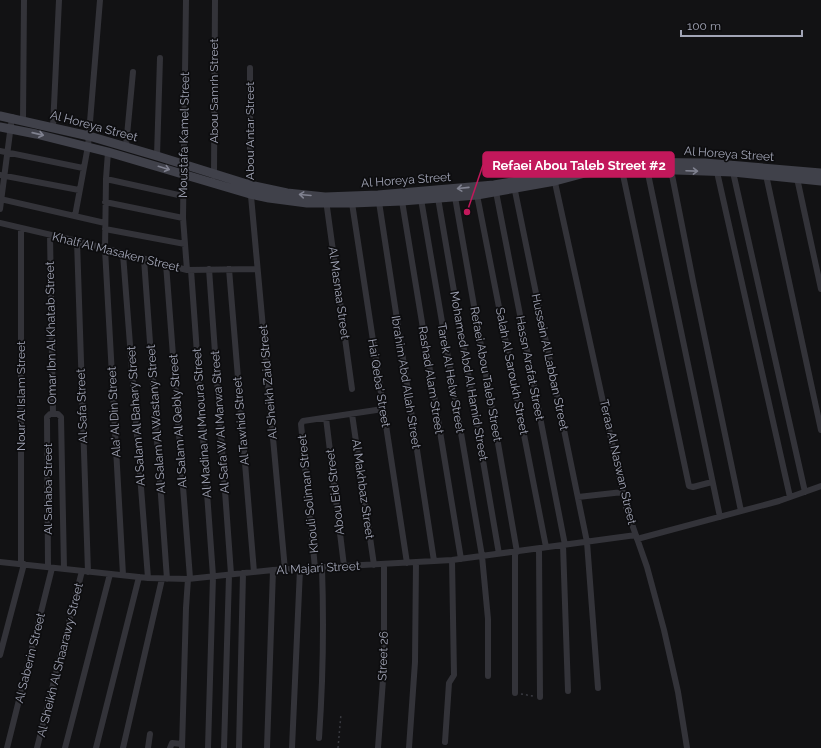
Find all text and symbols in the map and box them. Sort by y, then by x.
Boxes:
scale bar [681,12,802,38]
text: 100 m [687,19,721,33]
street label: Abou Samrh Street [207,38,221,144]
street label: Moustafa Kamel Street [176,72,192,198]
street label: Abou Antar Street [243,82,257,180]
street label: Al Horeya Street [49,108,139,144]
one-way arrow [31,131,44,139]
street label: Al Horeya Street [684,144,774,164]
callout: Refaei Abou Taleb Street #2 [483,152,674,177]
text: Refaei Abou Taleb Street #2 [492,158,666,173]
one-way arrow [157,165,170,172]
one-way arrow [685,167,698,175]
street label: Al Horeya Street [361,170,451,190]
one-way arrow [457,185,470,192]
one-way arrow [299,191,312,199]
street label: Khalf Al Masaken Street [51,229,181,275]
street label: Al Masnaa Street [326,246,352,340]
street label: Omar Ibn Al Khatab Street [43,261,59,405]
street label: Mohamed Abd Al Hamid Street [447,290,491,462]
street label: Hussein Al Labban Street [529,292,571,432]
street label: Refaei Abou Taleb Street [467,306,505,442]
street label: Salah Al Saroukh Street [493,306,531,436]
street label: Ibrahim Abd Allah Street [389,314,423,450]
street label: Hassn Arafat Street [513,315,547,421]
street label: Tarek Al Helw Street [434,322,468,434]
street label: Al Sheikh Zaid Street [256,324,280,440]
street label: Rashad Alam Street [416,325,446,435]
street label: Hai Qeba' Street [365,338,393,428]
street label: Nour Al Islam Street [14,341,28,451]
street label: Al Salam Al Wastany Street [144,344,168,494]
street label: Al Salam Al Bahary Street [124,346,148,486]
street label: Al Madina Al Mnoura Street [190,348,214,498]
street label: Al Safa W Al Marwa Street [208,350,232,494]
street label: Al Salam Al Qebly Street [166,353,190,489]
street label: Ala' Al Din Street [105,366,123,458]
street label: Al Safa Street [74,368,90,444]
street label: Al Tawhid Street [230,376,252,466]
street label: Teraa Al Naswan Street [597,398,639,526]
street label: Khouli Soliman Street [295,434,321,554]
street label: Al Makhbaz Street [349,438,377,540]
street label: Al Sahaba Street [41,443,55,535]
street label: Abou Eid Street [323,448,347,536]
street label: Al Majari Street [276,559,360,577]
street label: Al Sheikh Al Shaarawy Street [34,582,86,738]
street label: Al Saberin Street [12,611,48,705]
street label: Street 26 [375,631,391,681]

